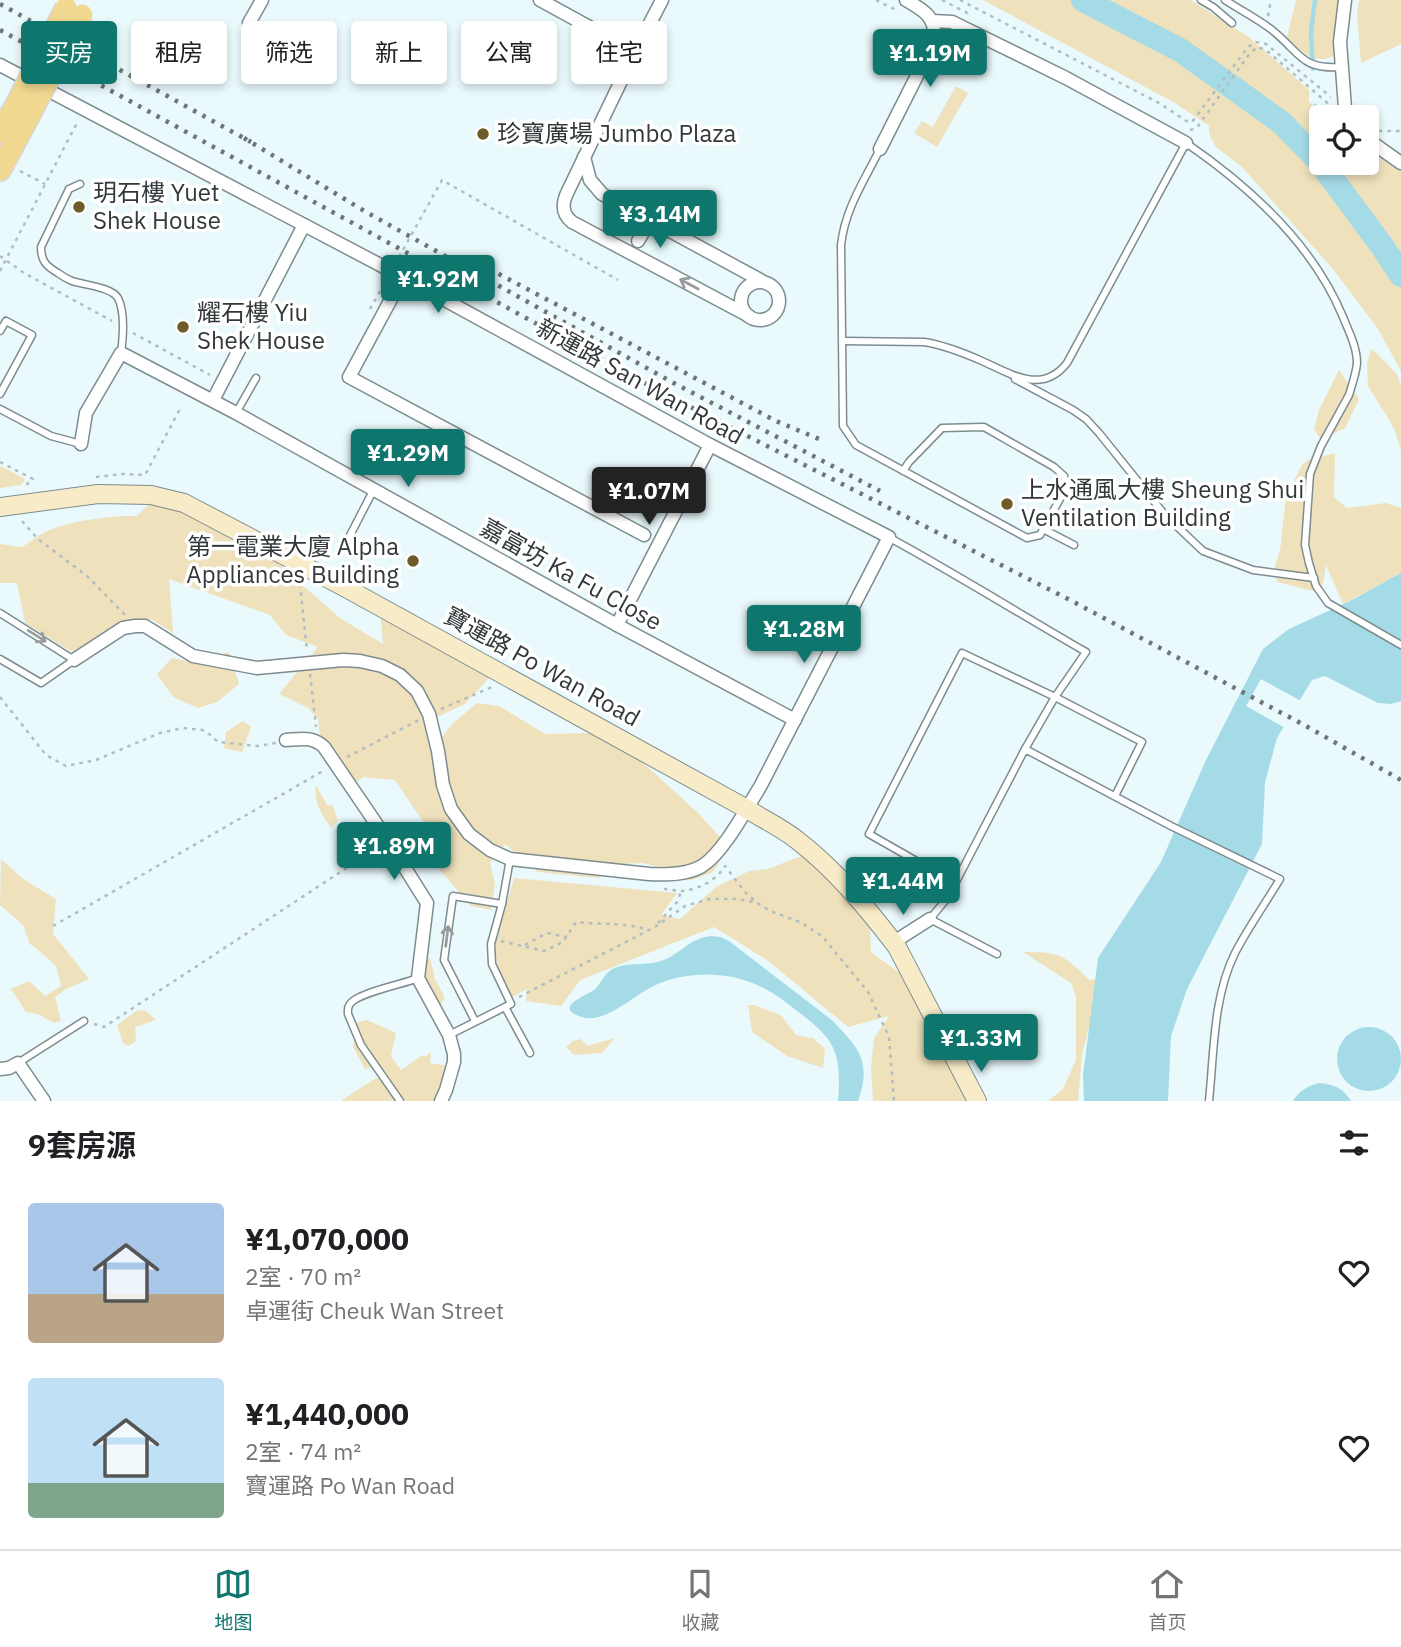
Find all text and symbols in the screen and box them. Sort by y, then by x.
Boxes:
chip: 买房 [21,21,117,84]
chip: 租房 [131,21,227,84]
chip: 筛选 [241,21,337,84]
chip: 新上 [351,21,447,84]
chip: 公寓 [461,21,557,84]
chip: 住宅 [571,21,667,84]
pin: ¥1.19M [873,29,987,89]
text: ¥1.19M [889,37,971,67]
map controls [1309,105,1379,175]
button: locate [1309,105,1379,175]
place label: 珍寶廣場 Jumbo Plaza [497,117,737,149]
marker: 珍寶廣場 Jumbo Plaza [475,126,491,142]
place label: 玥石樓 Yuet Shek House [93,176,221,236]
pin: ¥3.14M [603,190,717,250]
text: ¥3.14M [619,198,701,228]
marker: 玥石樓 Yuet Shek House [71,199,87,215]
pin: ¥1.92M [381,256,495,315]
text: ¥1.92M [397,263,479,293]
one-way arrow [679,277,700,291]
place label: 耀石樓 Yiu Shek House [197,296,325,356]
street label: 新運路 San Wan Road [531,311,750,451]
marker: 耀石樓 Yiu Shek House [175,319,191,335]
pin: ¥1.29M [351,430,465,489]
text: ¥1.29M [367,437,449,467]
pin: ¥1.07M [592,468,706,527]
place label: 上水通風大樓 Sheung Shui Ventilation Building [1021,473,1304,533]
text: ¥1.07M [608,475,690,505]
marker: 上水通風大樓 Sheung Shui Ventilation Building [999,496,1015,512]
street label: 嘉富坊 Ka Fu Close [475,511,668,637]
place label: 第一電業大廈 Alpha Appliances Building [186,530,399,590]
marker: 第一電業大廈 Alpha Appliances Building [405,553,421,569]
street label: 寶運路 Po Wan Road [439,599,646,733]
pin: ¥1.28M [747,606,861,665]
text: ¥1.28M [763,613,845,643]
one-way arrow [27,630,47,644]
pin: ¥1.89M [337,822,451,882]
text: ¥1.89M [353,830,435,860]
pin: ¥1.44M [846,858,960,917]
text: ¥1.44M [862,865,944,895]
one-way arrow [441,925,454,948]
pin: ¥1.33M [924,1014,1038,1074]
text: ¥1.33M [940,1022,1022,1052]
icon: filters [1335,1124,1373,1162]
text: 9套房源 [28,1125,136,1164]
text: ¥1,070,000 [245,1219,409,1258]
icon: home [84,1231,168,1315]
icon: heart [1335,1254,1373,1292]
text: 2室 · 70 m² [245,1261,361,1291]
text: 卓運街 Cheuk Wan Street [245,1295,504,1325]
text: ¥1,440,000 [245,1394,409,1433]
icon: home [84,1406,168,1490]
icon: heart [1335,1429,1373,1467]
text: 2室 · 74 m² [245,1436,361,1466]
text: 寶運路 Po Wan Road [245,1470,455,1500]
tab: 地图 [214,1565,253,1634]
tab: 收藏 [681,1565,720,1634]
tab: 首页 [1148,1565,1187,1634]

